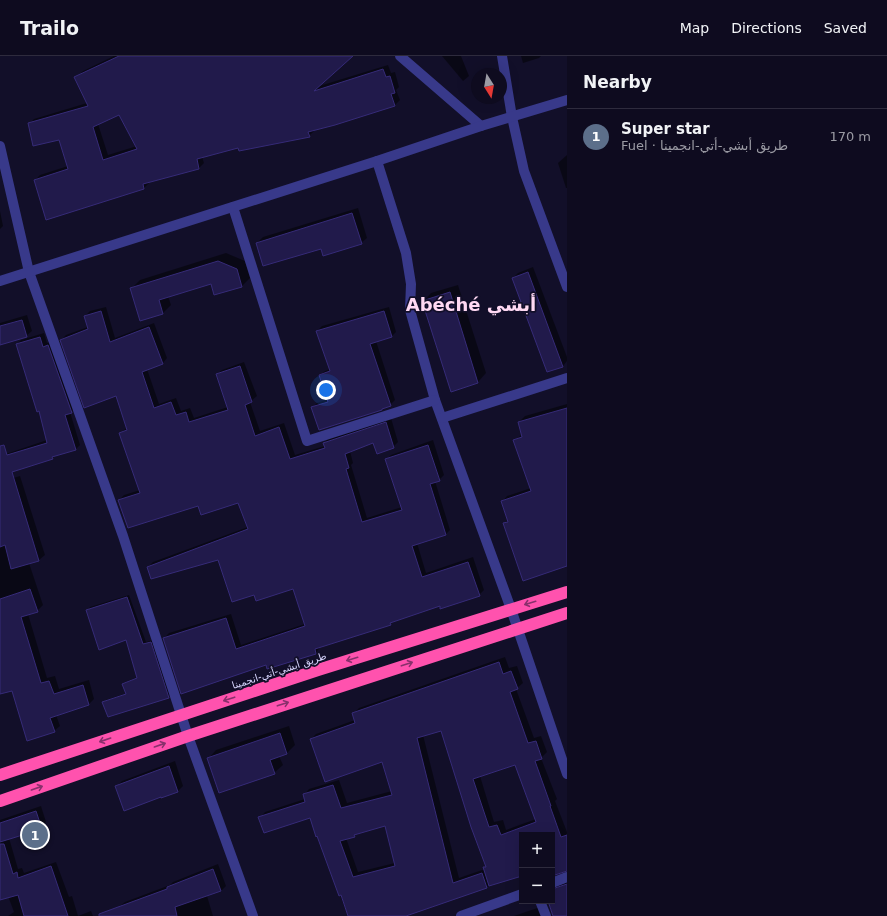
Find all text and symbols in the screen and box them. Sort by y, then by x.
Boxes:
text: Trailo [20,17,79,39]
text: Map [680,20,709,36]
text: Directions [731,20,802,36]
text: Saved [824,20,867,36]
north arrow [471,68,507,104]
text: Nearby [583,72,652,92]
text: Super star [621,120,710,138]
text: 1 [591,129,601,144]
text: 170 m [829,129,871,144]
text: Fuel · طريق أبشي-أتي-انجمينا [621,138,788,153]
district label: Abéché أبشي [406,293,536,316]
your location [316,380,336,400]
one-way arrow [523,600,536,607]
street label: طريق أبشي-أتي-انجمينا [230,649,328,692]
one-way arrow [346,656,359,663]
one-way arrow [400,660,413,667]
one-way arrow [222,696,235,703]
one-way arrow [277,700,289,708]
one-way arrow [99,737,112,744]
one-way arrow [153,741,165,749]
one-way arrow [31,784,43,792]
pin: 1 [22,820,48,850]
map controls [519,832,555,904]
button: + [519,832,555,868]
button: − [519,868,555,904]

